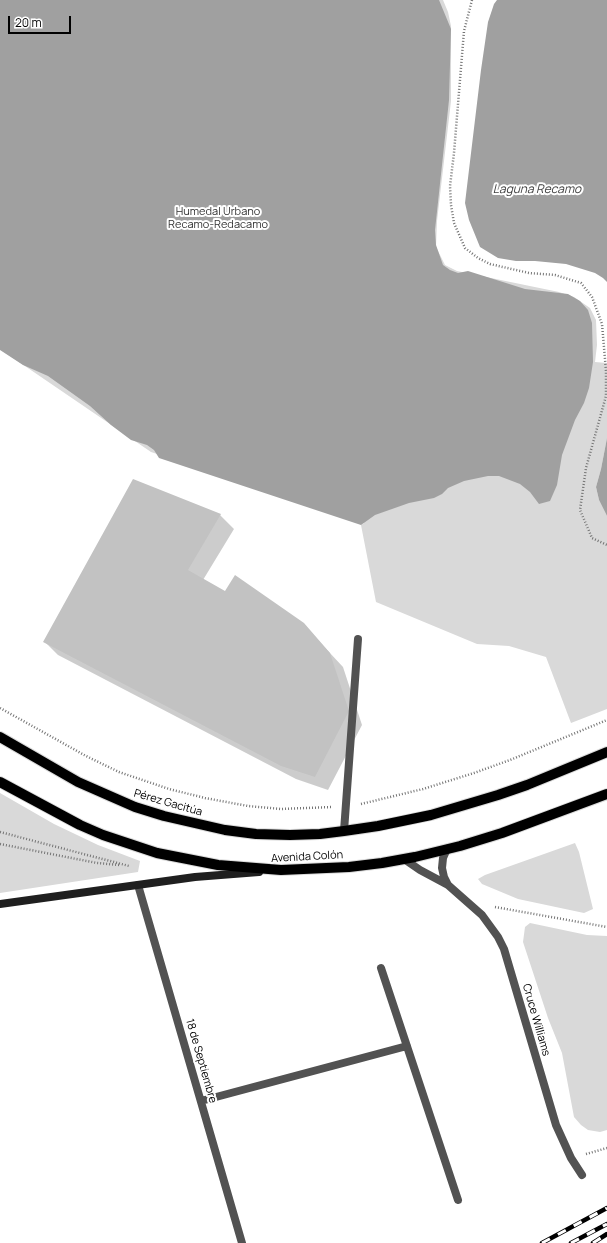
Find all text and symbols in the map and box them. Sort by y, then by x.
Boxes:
scale bar [10,8,73,34]
text: 20 m [15,14,42,31]
water label: Laguna Recamo [493,183,581,197]
park label: Humedal Urbano Recamo-Redacamo [168,205,268,231]
street label: Pérez Gacitúa [132,787,204,819]
street label: Avenida Colón [271,849,343,865]
street label: Cruce Williams [519,982,553,1058]
street label: 18 de Septiembre [183,1017,219,1105]

